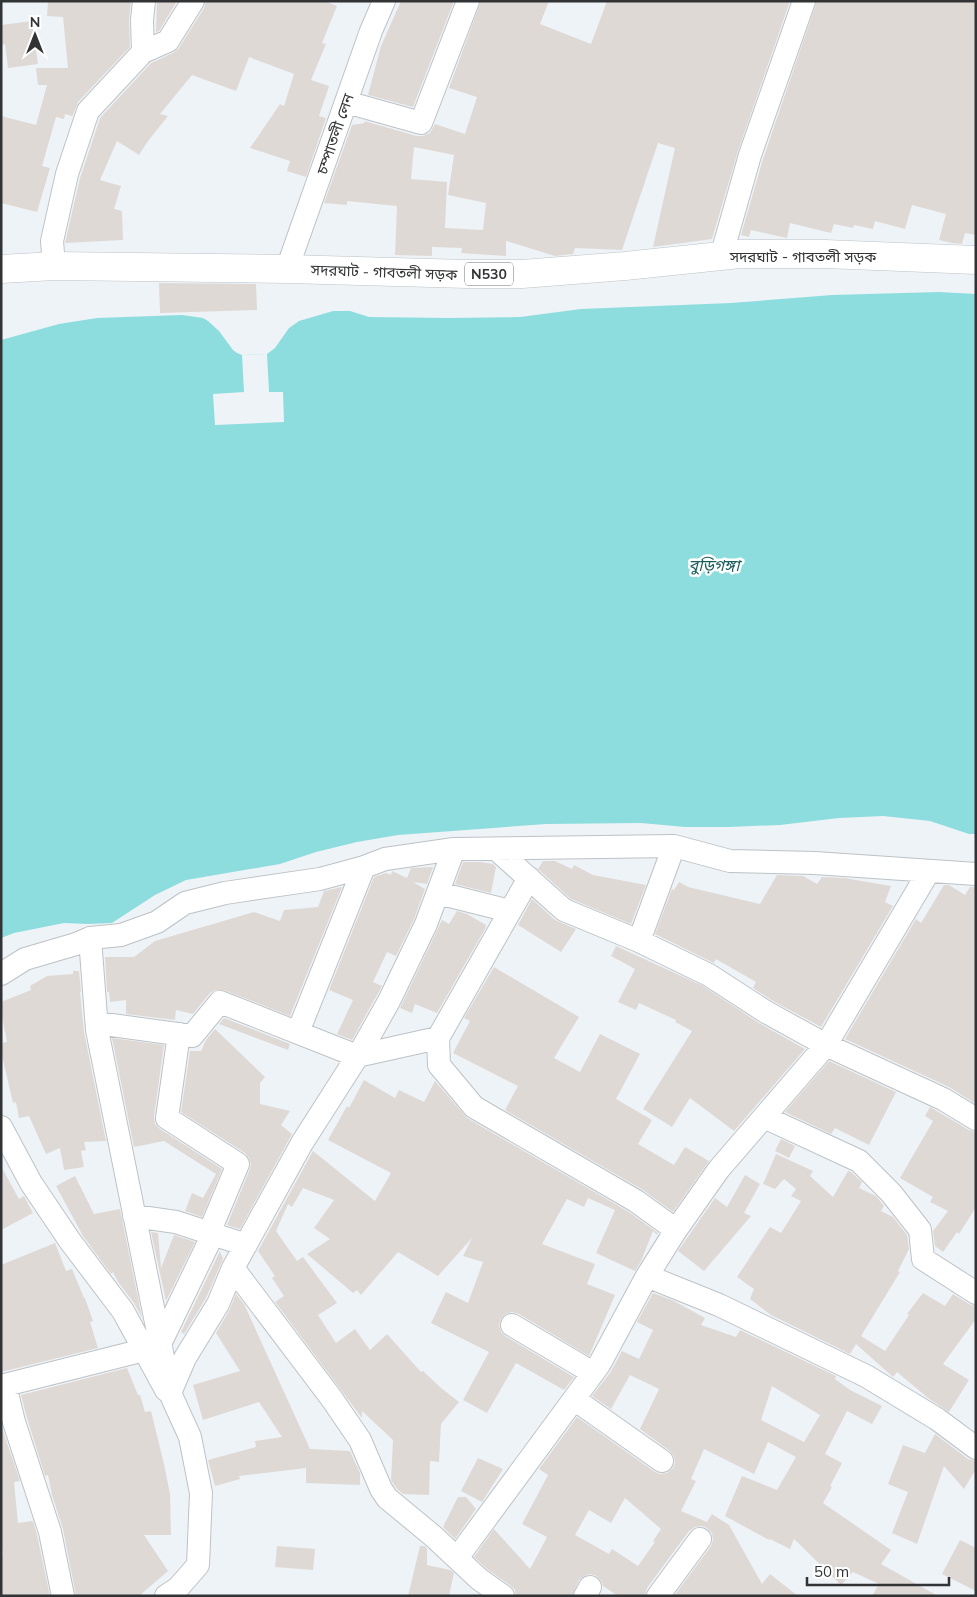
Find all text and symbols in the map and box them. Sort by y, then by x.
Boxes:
north arrow [10,10,60,60]
text: N [30,13,40,31]
street label: চম্পাতলী লেন [312,90,358,178]
street label: সদরঘাট - গাবতলী সড়ক [729,247,877,266]
street label: সদরঘাট - গাবতলী সড়ক [309,260,458,284]
road number: N530 [465,262,513,286]
water label: বুড়িগঙ্গা [689,555,742,575]
scale bar [807,1554,950,1586]
text: 50 m [814,1562,849,1581]

